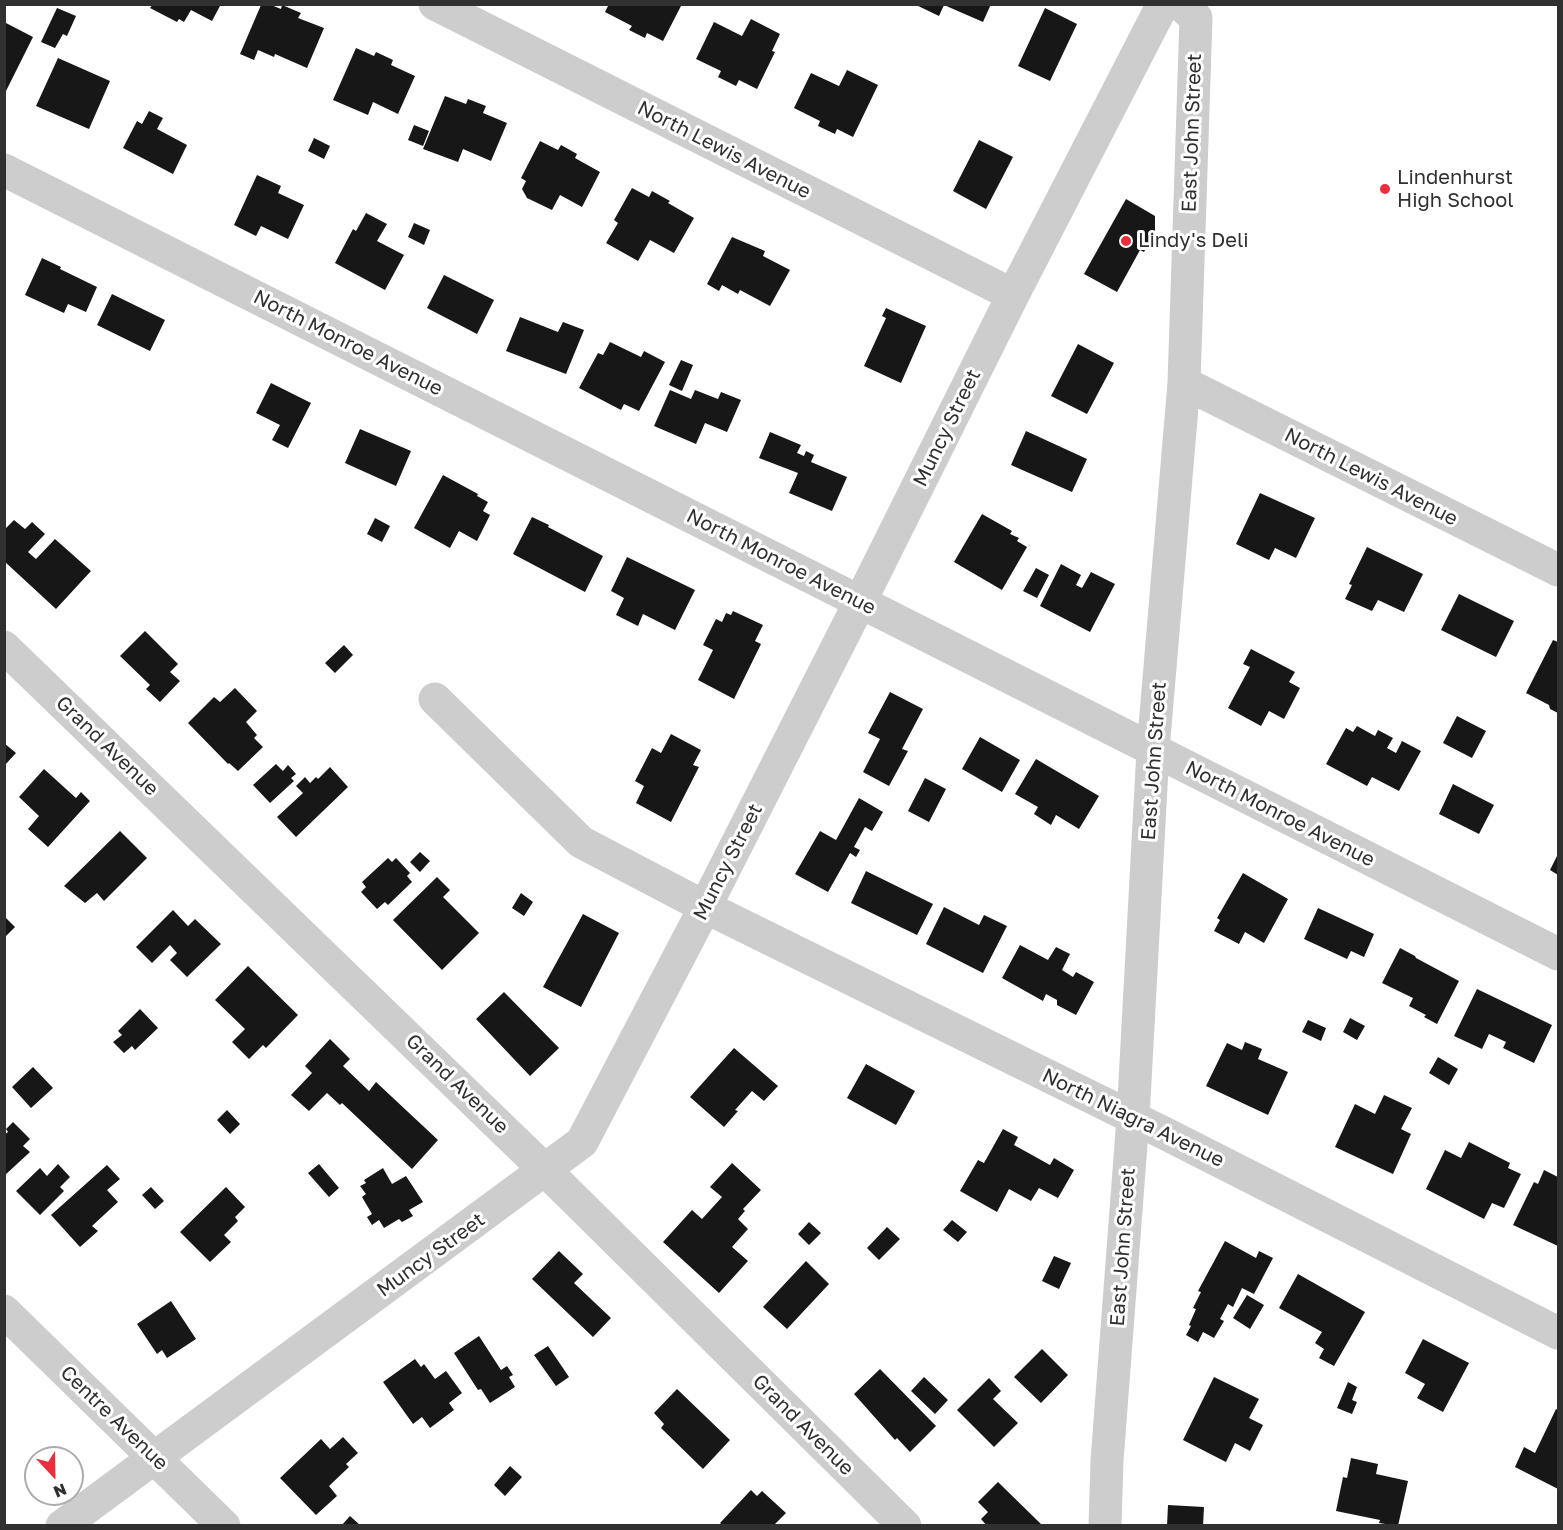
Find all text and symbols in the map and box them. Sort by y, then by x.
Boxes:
street label: East John Street [1177,53,1207,213]
street label: North Lewis Avenue [633,96,815,204]
place label: Lindenhurst High School [1397,166,1514,213]
marker: Lindenhurst High School [1378,182,1392,196]
place label: Lindy's Deli [1138,229,1249,253]
marker: Lindy's Deli [1119,234,1133,248]
street label: North Monroe Avenue [249,285,447,401]
street label: Muncy Street [908,365,986,491]
street label: North Lewis Avenue [1280,423,1462,531]
street label: North Monroe Avenue [682,504,880,620]
street label: East John Street [1136,681,1172,841]
street label: Grand Avenue [51,691,163,801]
street label: North Monroe Avenue [1181,756,1379,872]
street label: Muncy Street [688,800,768,924]
street label: Grand Avenue [401,1029,513,1139]
street label: North Niagra Avenue [1038,1064,1228,1172]
street label: East John Street [1105,1167,1141,1327]
street label: Muncy Street [372,1208,490,1302]
street label: Centre Avenue [55,1361,173,1475]
street label: Grand Avenue [747,1369,859,1481]
north arrow [24,1446,84,1506]
text: N [51,1479,69,1502]

